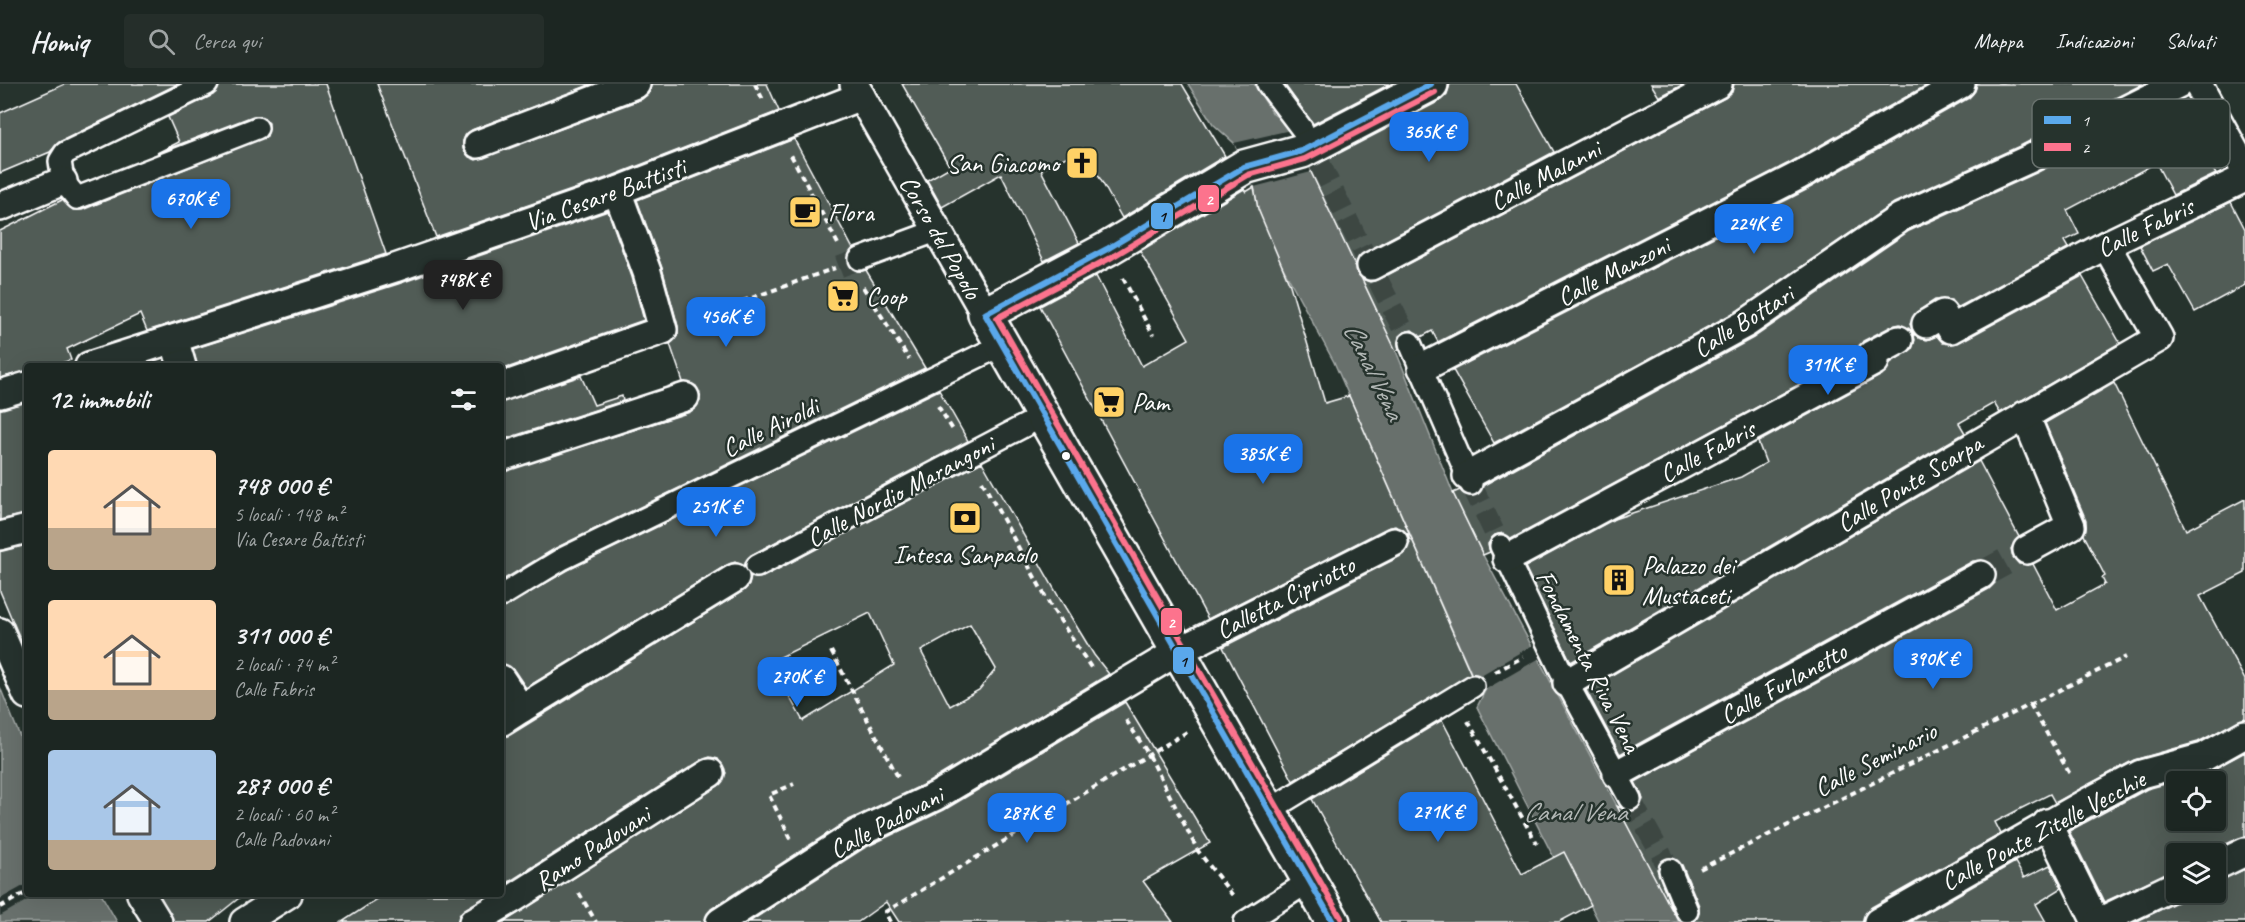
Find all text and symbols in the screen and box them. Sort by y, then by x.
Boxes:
search box [124,14,544,68]
text: Homiq [30,24,88,59]
icon: search [145,25,178,58]
text: Cerca qui [193,27,261,55]
text: Mappa [1974,28,2023,54]
text: Indicazioni [2056,28,2133,54]
text: Salvati [2166,28,2215,54]
legend [2032,99,2230,168]
text: 1 [2082,111,2090,131]
pin: 365K € [1380,112,1478,163]
text: 365K € [1403,119,1455,144]
street label: Calle Malanni [1484,131,1609,218]
text: 2 [2082,138,2091,158]
church icon: San Giacomo [1064,145,1100,181]
place label: San Giacomo [947,147,1062,180]
street label: Via Cesare Battisti [520,149,693,239]
street label: Corso del Popolo [892,169,990,307]
pin: 670K € [142,179,240,230]
line badge: 2 [1197,184,1220,213]
text: 670K € [165,186,217,211]
street label: Calle Fabris [2091,189,2201,265]
text: 2 [1205,190,1214,210]
cafe icon: Flora [787,194,823,230]
place label: Flora [828,196,875,229]
line badge: 1 [1150,202,1174,230]
pin: 224K € [1705,204,1803,255]
text: 1 [1158,207,1167,227]
text: 224K € [1729,211,1780,236]
street label: Calle Manzoni [1551,228,1678,314]
pin: 748K € [414,260,512,311]
text: 748K € [438,267,488,292]
street label: Calle Bottari [1687,276,1802,365]
supermarket icon: Coop [825,278,861,314]
place label: Coop [866,280,908,313]
pin: 456K € [677,297,775,348]
text: 456K € [700,304,752,329]
water label: Canal Vena [1336,317,1413,427]
pin: 311K € [1779,345,1877,396]
text: 311K € [1803,352,1854,377]
text: 12 immobili [48,383,149,416]
icon: filters [447,383,480,416]
supermarket icon: Pam [1091,384,1127,420]
place label: Pam [1132,386,1171,419]
street label: Calle Airoldi [717,389,827,465]
street label: Calle Fabris [1654,412,1763,490]
street label: Calle Ponte Scarpa [1830,426,1990,540]
street label: Calle Nordio Marangoni [801,427,1002,555]
pin: 385K € [1214,434,1312,485]
text: 385K € [1238,441,1288,466]
unlabelled marker [1060,450,1072,462]
text: 748 000 € [234,469,328,502]
icon: home [96,474,168,546]
pin: 251K € [667,487,765,538]
text: 251K € [691,494,741,519]
bank icon: Intesa Sanpaolo [947,500,983,536]
text: 5 locali · 148 m² [234,502,343,527]
text: Via Cesare Battisti [234,527,364,552]
place label: Intesa Sanpaolo [893,538,1039,571]
street label: Calletta Cipriotto [1210,547,1362,647]
place label: Palazzo dei Mustaceti [1642,549,1738,612]
building icon: Palazzo dei Mustaceti [1601,562,1637,598]
street label: Fondamenta Riva Vena [1528,564,1650,760]
line badge: 2 [1160,607,1183,636]
text: 2 [1167,613,1176,633]
text: 311 000 € [234,619,328,652]
icon: home [96,624,168,696]
street label: Calle Furlanetto [1714,634,1854,732]
pin: 390K € [1884,639,1982,690]
line badge: 1 [1172,646,1195,675]
text: 390K € [1908,646,1958,671]
text: 2 locali · 74 m² [234,652,334,677]
text: 1 [1179,652,1188,672]
pin: 270K € [748,657,846,708]
text: 270K € [772,664,822,689]
text: Calle Fabris [234,677,314,702]
street label: Calle Seminario [1808,714,1944,804]
street label: Calle Ponte Zitelle Vecchie [1935,761,2153,898]
text: 287 000 € [234,769,328,802]
map controls [2166,771,2226,903]
button: locate [2166,771,2226,831]
icon: home [96,774,168,846]
street label: Calle Padovani [824,777,951,866]
pin: 271K € [1389,792,1487,843]
pin: 287K € [978,793,1076,844]
water label: Canal Vena [1523,795,1629,829]
street label: Ramo Padovani [528,797,659,898]
text: 271K € [1413,799,1463,824]
text: 287K € [1002,800,1052,825]
text: 2 locali · 60 m² [234,802,334,827]
text: Calle Padovani [234,827,329,852]
button: layers [2166,843,2226,903]

